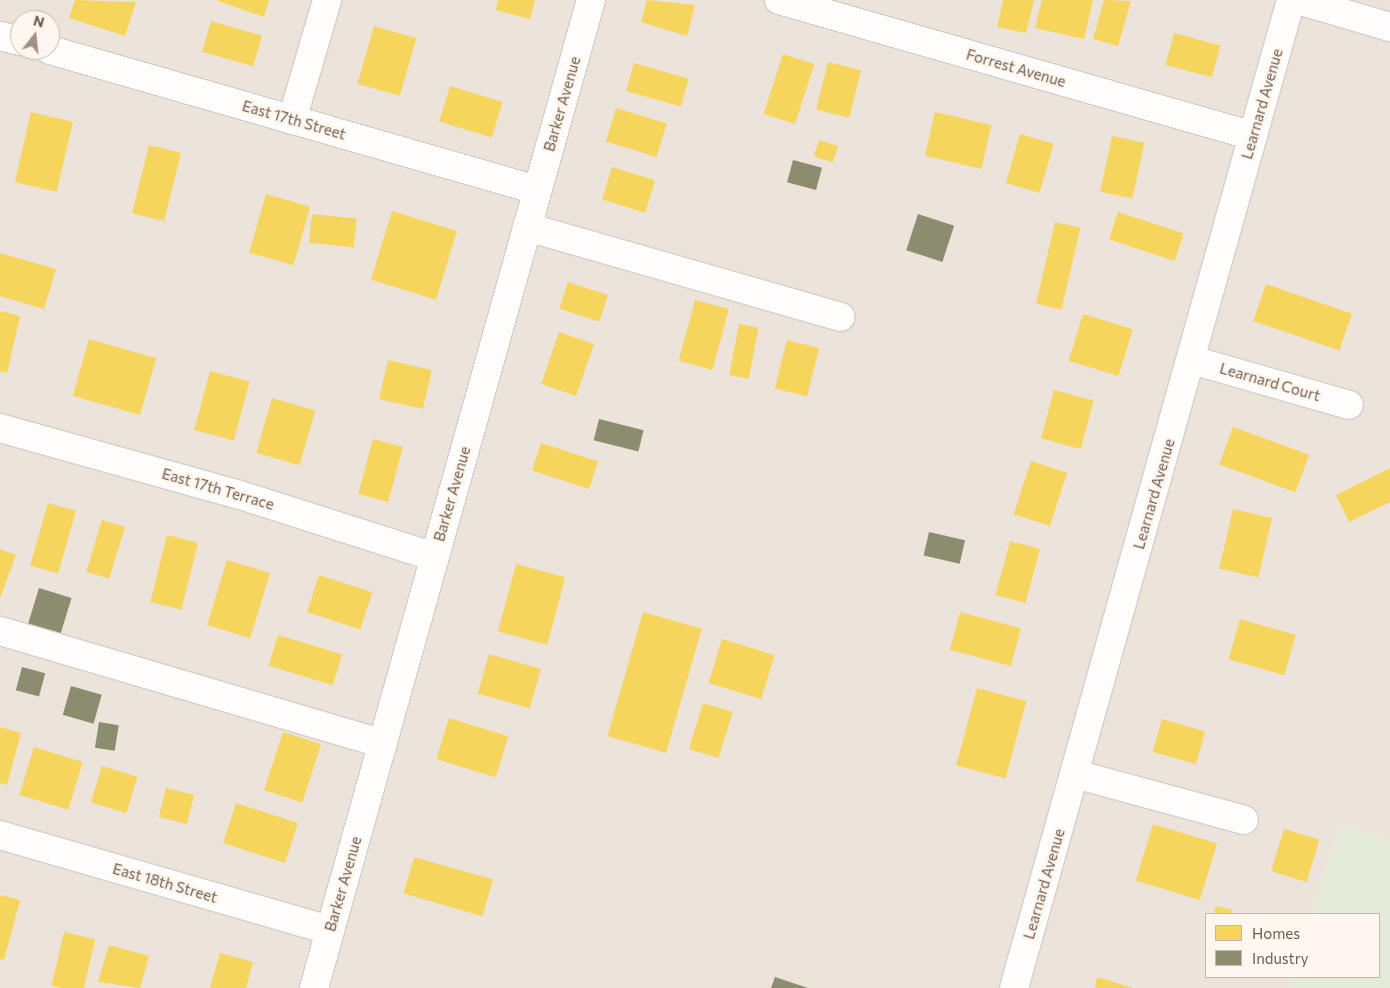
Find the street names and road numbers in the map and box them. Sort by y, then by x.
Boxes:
street label: Forrest Avenue [964,45,1068,91]
street label: Learnard Avenue [1238,47,1286,161]
street label: Barker Avenue [540,54,584,154]
street label: East 17th Street [240,97,348,143]
street label: Learnard Court [1218,359,1322,405]
street label: Learnard Avenue [1130,437,1178,551]
street label: Barker Avenue [430,444,474,544]
street label: East 17th Terrace [160,464,276,514]
street label: Learnard Avenue [1020,827,1068,941]
street label: Barker Avenue [321,834,365,934]
street label: East 18th Street [111,859,219,907]

